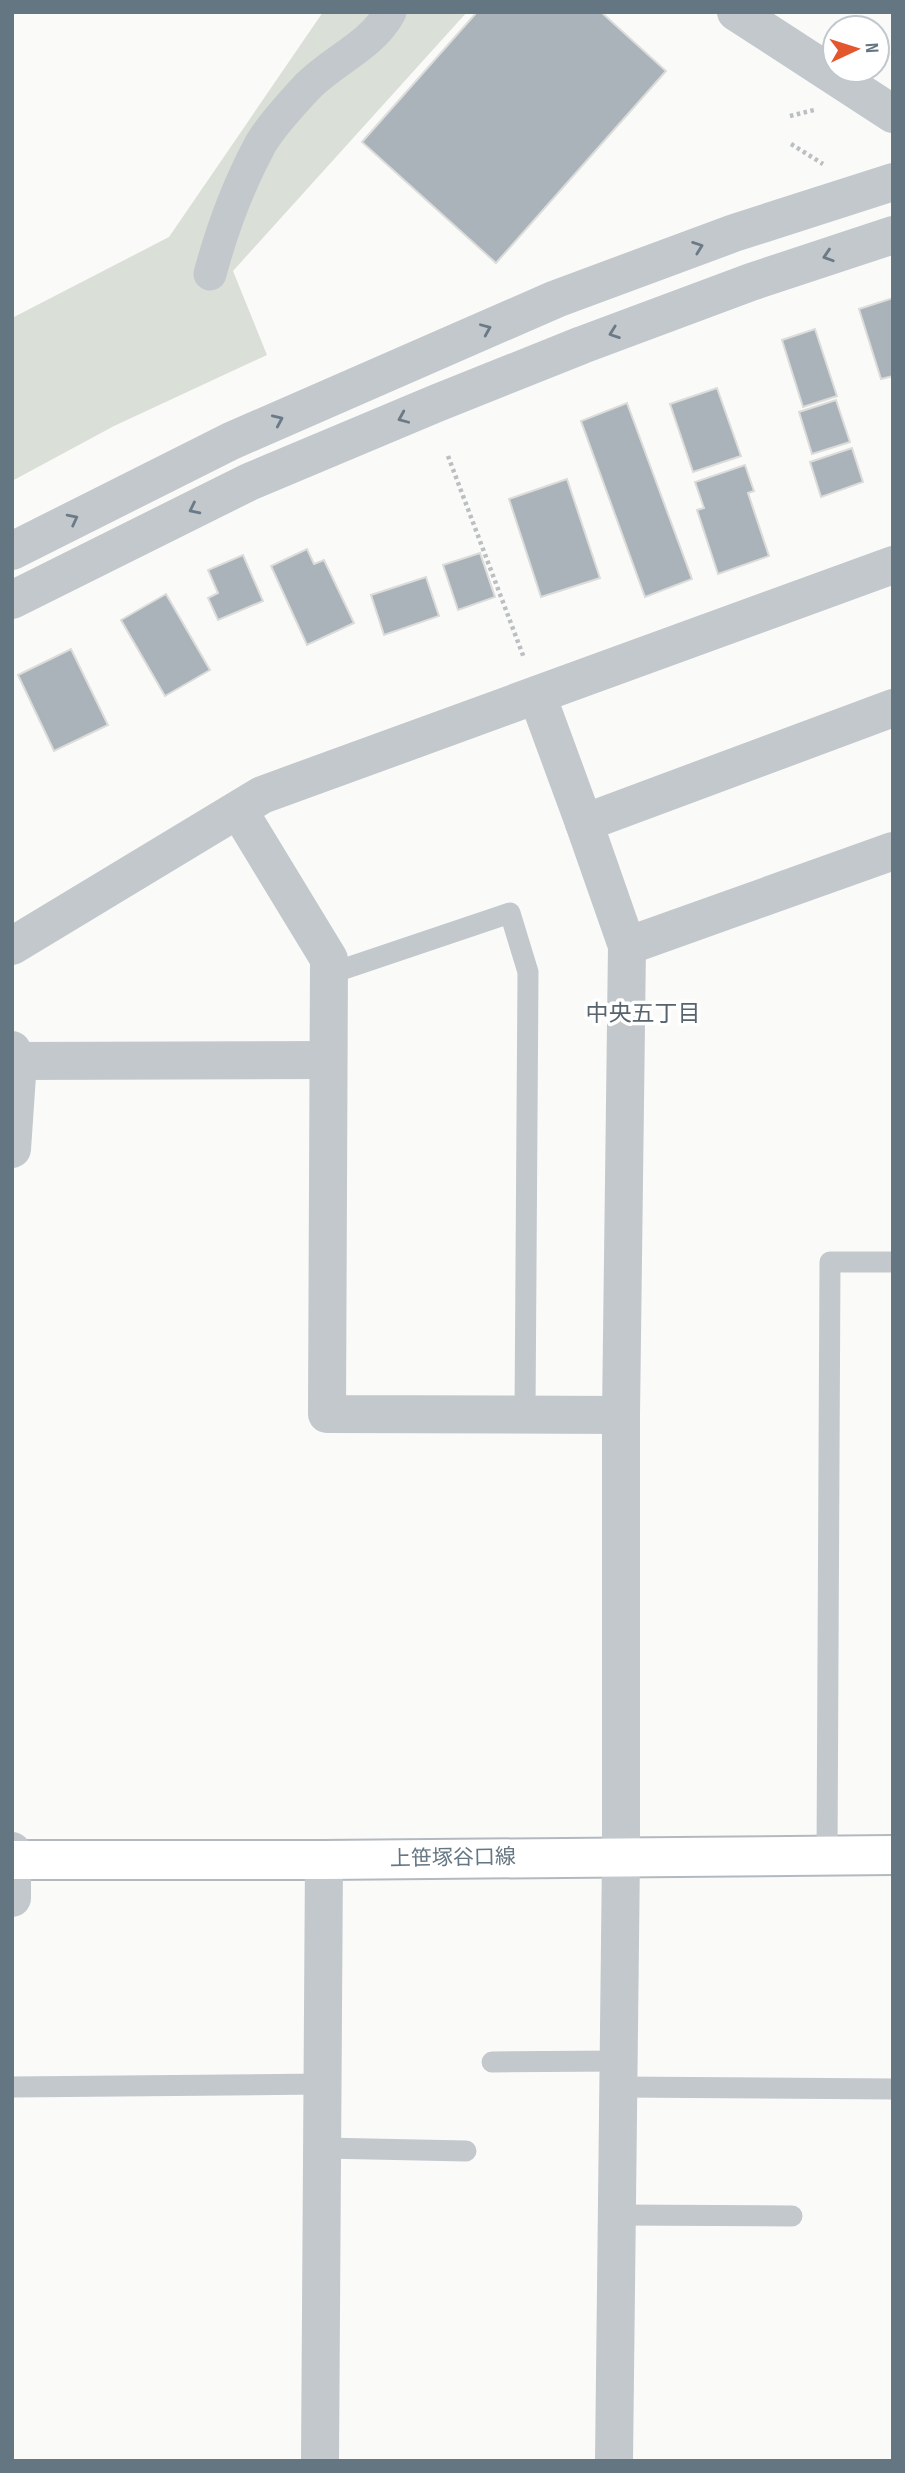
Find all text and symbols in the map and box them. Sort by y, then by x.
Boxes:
north arrow [821,14,891,84]
text: N [860,42,883,54]
one-way arrow [691,241,703,255]
one-way arrow [822,248,834,263]
one-way arrow [479,323,491,337]
one-way arrow [608,324,620,338]
one-way arrow [397,409,409,423]
one-way arrow [270,414,283,428]
one-way arrow [189,501,201,515]
one-way arrow [66,514,78,528]
district label: 中央五丁目 [586,1000,701,1028]
street label: 上笹塚谷口線 [390,1844,516,1872]

